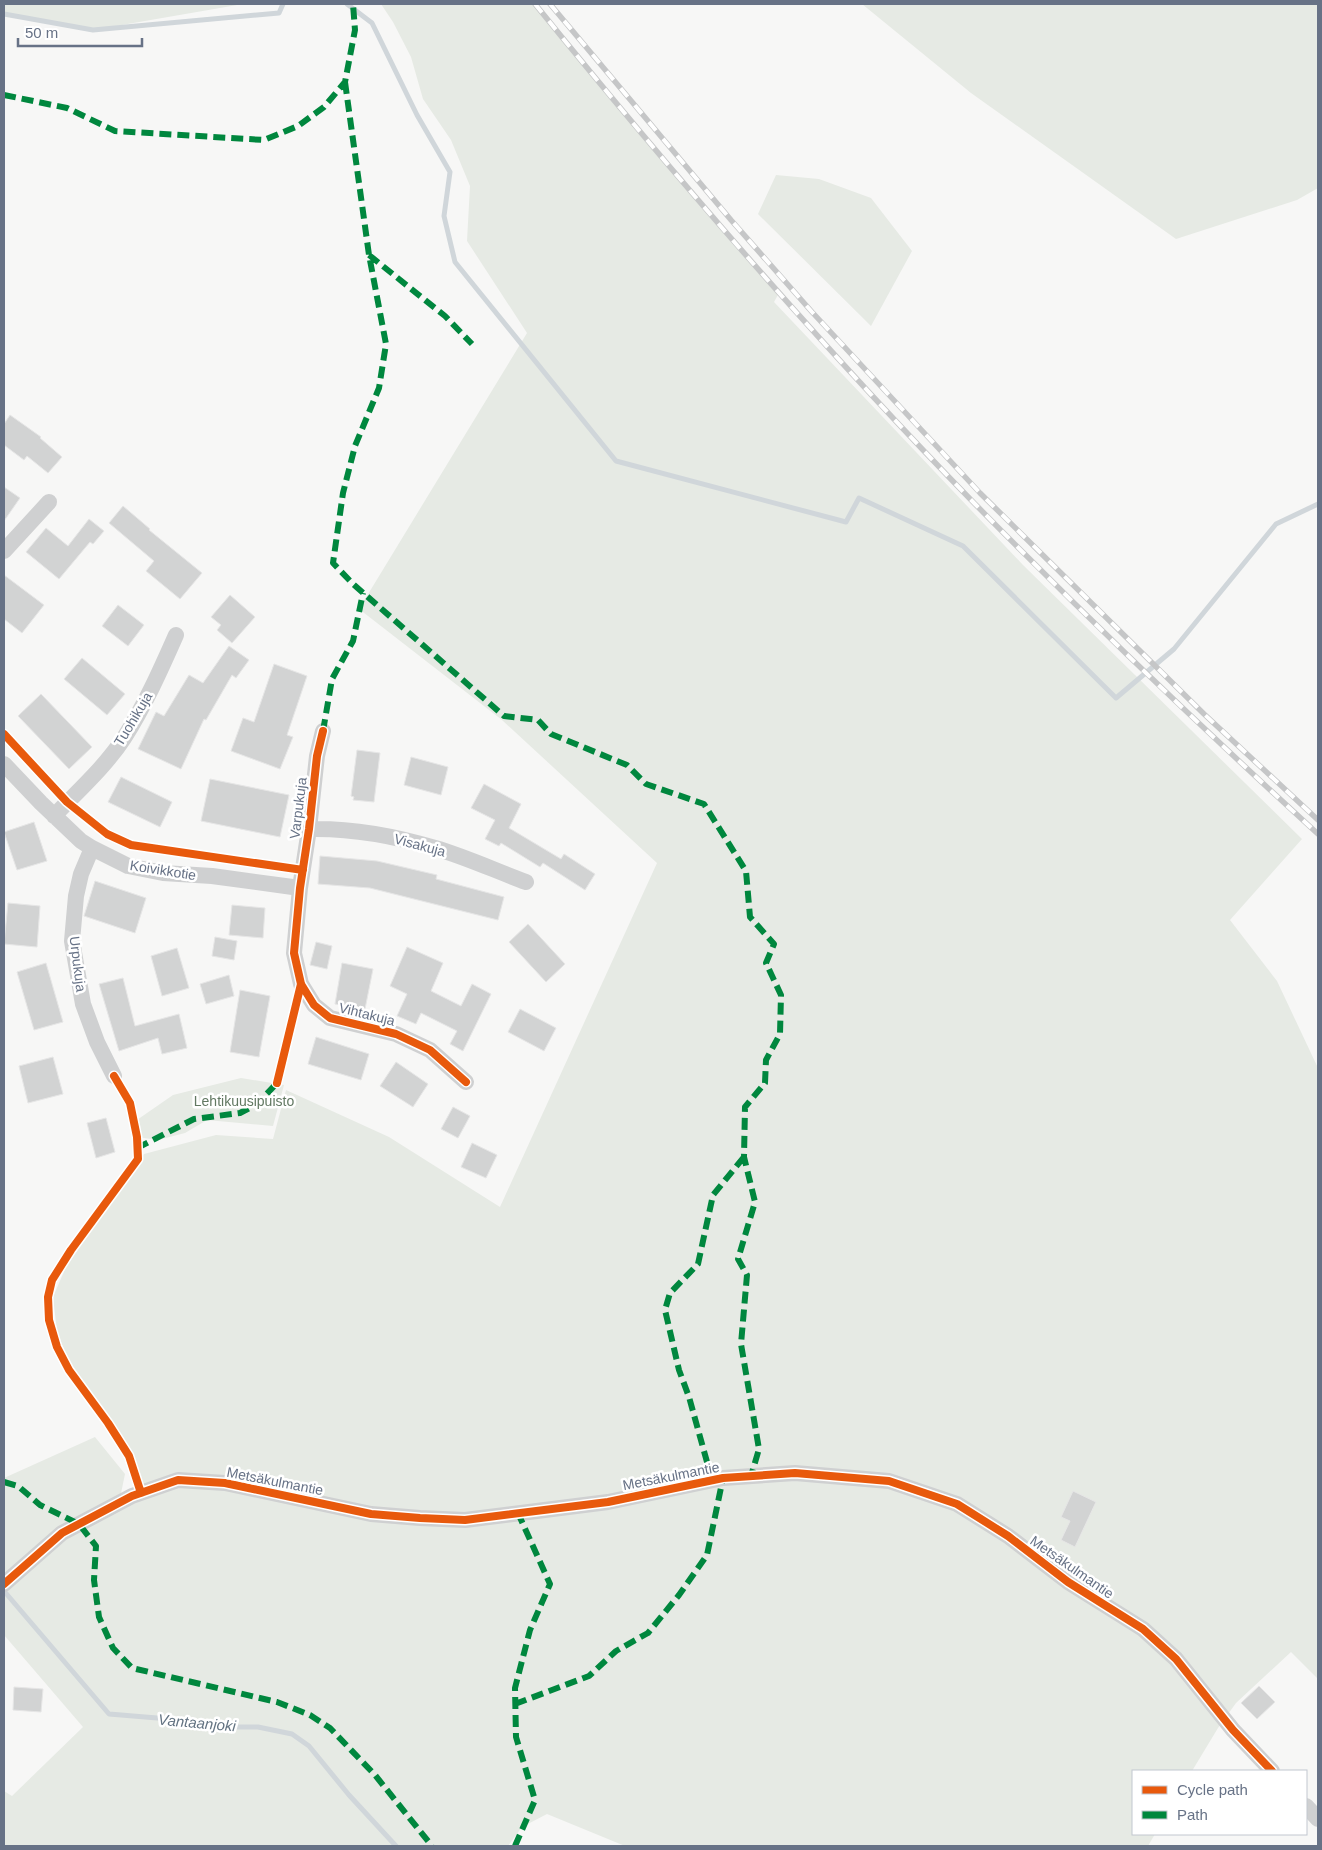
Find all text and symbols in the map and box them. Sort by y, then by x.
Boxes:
scale bar [18,15,141,47]
text: 50 m [25,24,58,41]
street label: Tuohikuja [111,689,155,749]
street label: Varpukuja [286,776,310,840]
street label: Visakuja [392,830,448,860]
street label: Koivikkotie [129,857,198,883]
street label: Urpukuja [67,935,89,993]
street label: Vihtakuja [337,999,397,1029]
park label: Lehtikuusipuisto [194,1093,294,1109]
street label: Metsäkulmantie [621,1459,721,1493]
street label: Metsäkulmantie [225,1464,325,1498]
street label: Metsäkulmantie [1027,1532,1117,1602]
water label: Vantaanjoki [158,1711,237,1734]
legend [1132,1770,1307,1835]
text: Cycle path [1177,1781,1248,1798]
text: Path [1177,1806,1208,1823]

